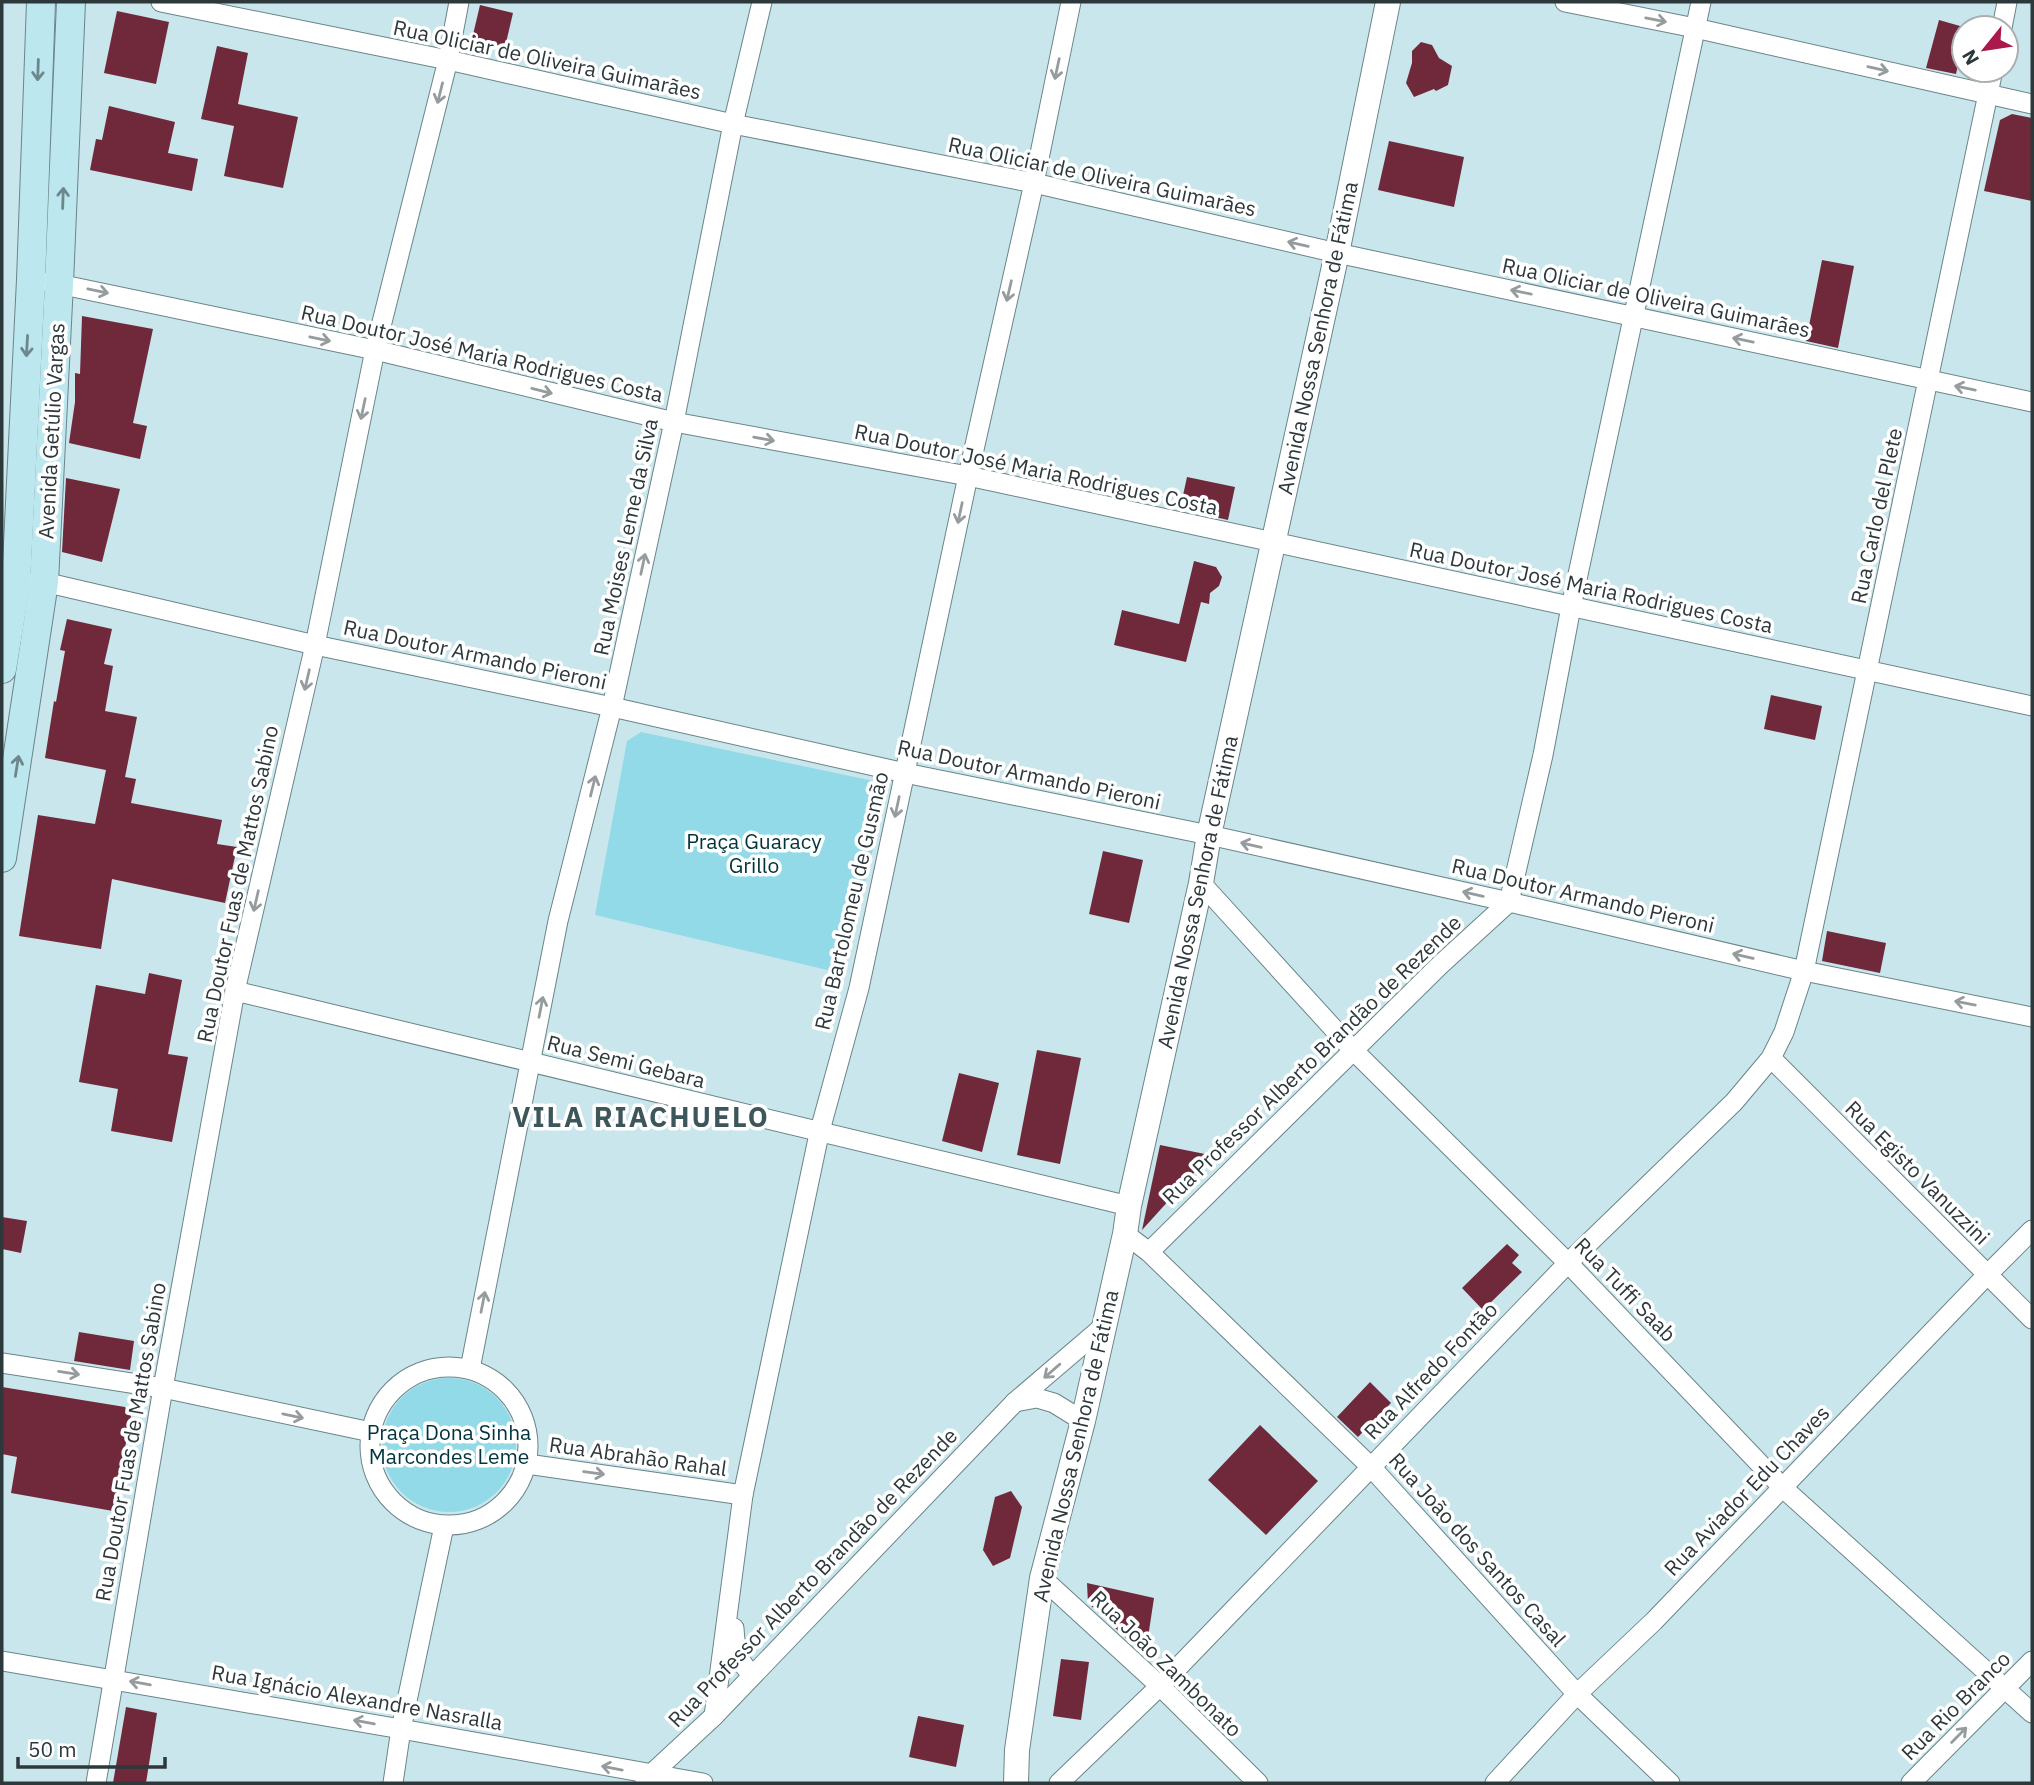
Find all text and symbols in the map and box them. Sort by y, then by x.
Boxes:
street label: Rua Oliciar de Oliveira Guimarães [391,13,704,105]
one-way arrow [1644,14,1667,27]
north arrow [1950,14,2020,84]
text: N [1956,46,1984,69]
one-way arrow [1050,57,1064,80]
one-way arrow [32,58,45,81]
one-way arrow [1866,63,1889,77]
one-way arrow [433,81,446,104]
street label: Rua Oliciar de Oliveira Guimarães [946,130,1259,222]
street label: Avenida Nossa Senhora de Fátima [1270,179,1364,497]
one-way arrow [56,187,69,210]
one-way arrow [1287,237,1310,250]
street label: Rua Oliciar de Oliveira Guimarães [1500,251,1813,343]
one-way arrow [1002,279,1016,302]
one-way arrow [1510,284,1533,298]
one-way arrow [86,285,109,299]
street label: Rua Doutor José Maria Rodrigues Costa [298,298,666,408]
street label: Avenida Getúlio Vargas [31,322,71,540]
one-way arrow [308,332,331,346]
one-way arrow [1732,333,1755,346]
one-way arrow [21,334,34,357]
one-way arrow [1954,381,1977,395]
one-way arrow [530,384,553,398]
one-way arrow [356,397,370,420]
street label: Rua Moises Leme da Silva [586,416,664,658]
street label: Rua Doutor José Maria Rodrigues Costa [852,417,1220,521]
street label: Rua Carlo del Plete [1844,425,1908,606]
one-way arrow [752,433,775,446]
one-way arrow [952,501,966,524]
street label: Rua Doutor José Maria Rodrigues Costa [1407,535,1775,639]
one-way arrow [637,553,651,576]
street label: Rua Doutor Armando Pieroni [341,612,609,696]
one-way arrow [300,668,313,690]
street label: Rua Doutor Fuas de Mattos Sabino [190,723,284,1045]
street label: Rua Doutor Armando Pieroni [895,732,1163,816]
street label: Avenida Nossa Senhora de Fátima [1150,733,1244,1051]
one-way arrow [10,755,23,778]
street label: Rua Bartolomeu de Gusmão [808,769,894,1033]
one-way arrow [587,775,600,797]
one-way arrow [890,795,904,818]
park label: Praça Guaracy Grillo [686,827,822,879]
one-way arrow [1240,837,1263,851]
street label: Rua Doutor Armando Pieroni [1449,851,1717,939]
one-way arrow [1462,887,1485,900]
one-way arrow [249,889,262,912]
street label: Rua Professor Alberto Brandão de Rezende [1156,908,1467,1210]
one-way arrow [1732,949,1755,963]
one-way arrow [535,996,549,1019]
one-way arrow [1954,996,1977,1010]
street label: Rua Semi Gebara [544,1028,708,1094]
street label: Rua Egisto Vanuzzini [1839,1094,1996,1251]
district label: VILA RIACHUELO [512,1098,770,1135]
street label: Rua Tuffi Saab [1569,1231,1683,1348]
street label: Rua Doutor Fuas de Mattos Sabino [88,1280,172,1604]
street label: Avenida Nossa Senhora de Fátima [1025,1287,1125,1605]
one-way arrow [477,1291,491,1314]
street label: Rua Alfredo Fontão [1357,1296,1503,1445]
one-way arrow [1043,1363,1061,1379]
one-way arrow [57,1367,80,1380]
street label: Rua Aviador Edu Chaves [1657,1399,1835,1582]
one-way arrow [281,1409,304,1423]
park label: Praça Dona Sinha Marcondes Leme [367,1418,531,1470]
street label: Rua Professor Alberto Brandão de Rezende [661,1422,963,1733]
street label: Rua Abrahão Rahal [547,1430,729,1482]
street label: Rua João dos Santos Casal [1383,1446,1573,1653]
one-way arrow [582,1467,605,1480]
street label: Rua João Zambonato [1085,1584,1248,1743]
street label: Rua Rio Branco [1895,1645,2016,1766]
street label: Rua Ignácio Alexandre Nasralla [210,1658,505,1736]
one-way arrow [129,1676,152,1689]
one-way arrow [353,1715,376,1728]
scale bar [18,1726,164,1770]
one-way arrow [1951,1726,1968,1743]
text: 50 m [28,1735,77,1763]
one-way arrow [601,1761,624,1774]

